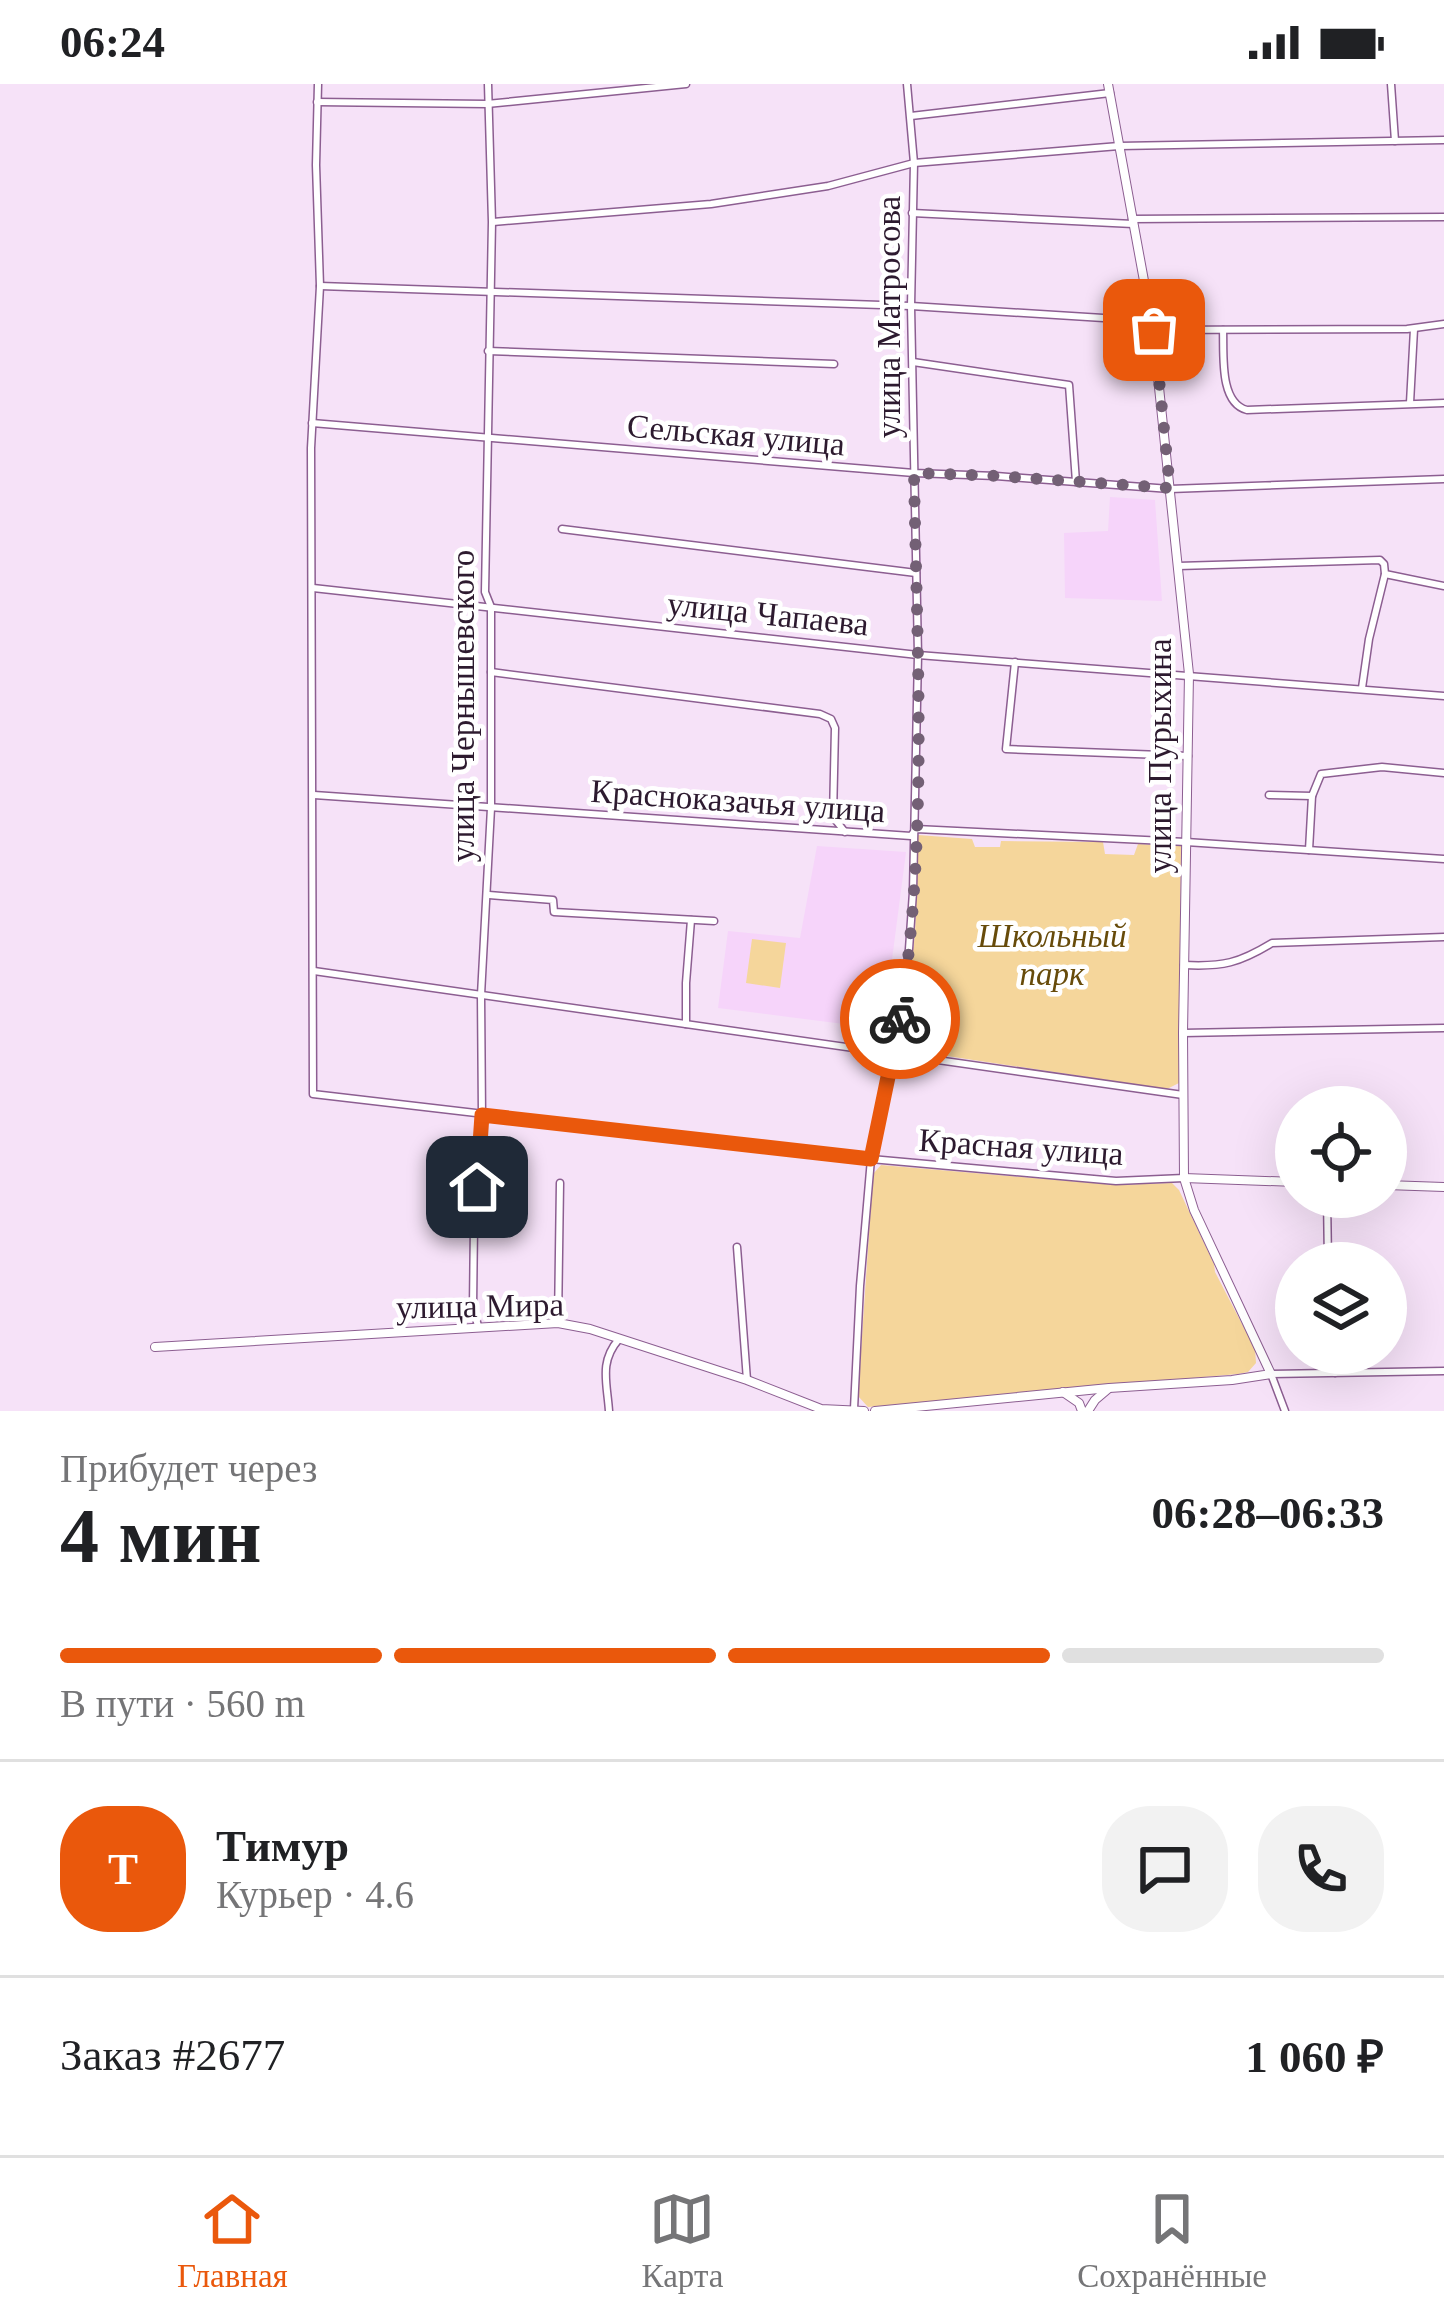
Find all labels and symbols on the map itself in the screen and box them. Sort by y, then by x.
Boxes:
street label: улица Матросова [871,195,907,438]
pin [1103,279,1205,381]
street label: Сельская улица [626,408,847,462]
street label: улица Чернышевского [445,550,481,862]
street label: улица Чапаева [666,586,871,643]
street label: улица Пурыхина [1142,638,1178,874]
street label: Красноказачья улица [590,773,887,829]
park label: Школьный парк [977,918,1127,992]
courier [840,959,960,1079]
street label: Красная улица [917,1122,1125,1172]
pin [426,1136,528,1238]
street label: улица Мира [396,1287,565,1325]

